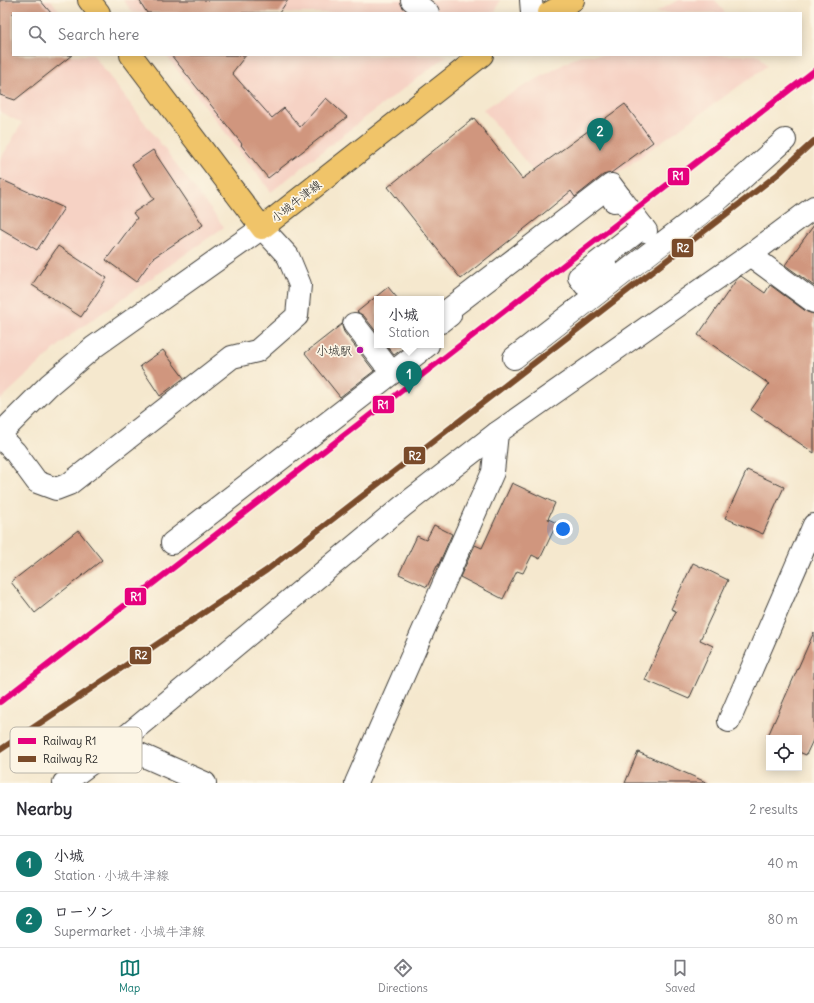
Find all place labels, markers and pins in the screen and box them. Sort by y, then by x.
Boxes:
pin: 2 [587,118,613,151]
place label: 小城駅 [316,343,352,358]
marker: 小城駅 [355,345,365,355]
pin: 1 [396,361,422,394]

